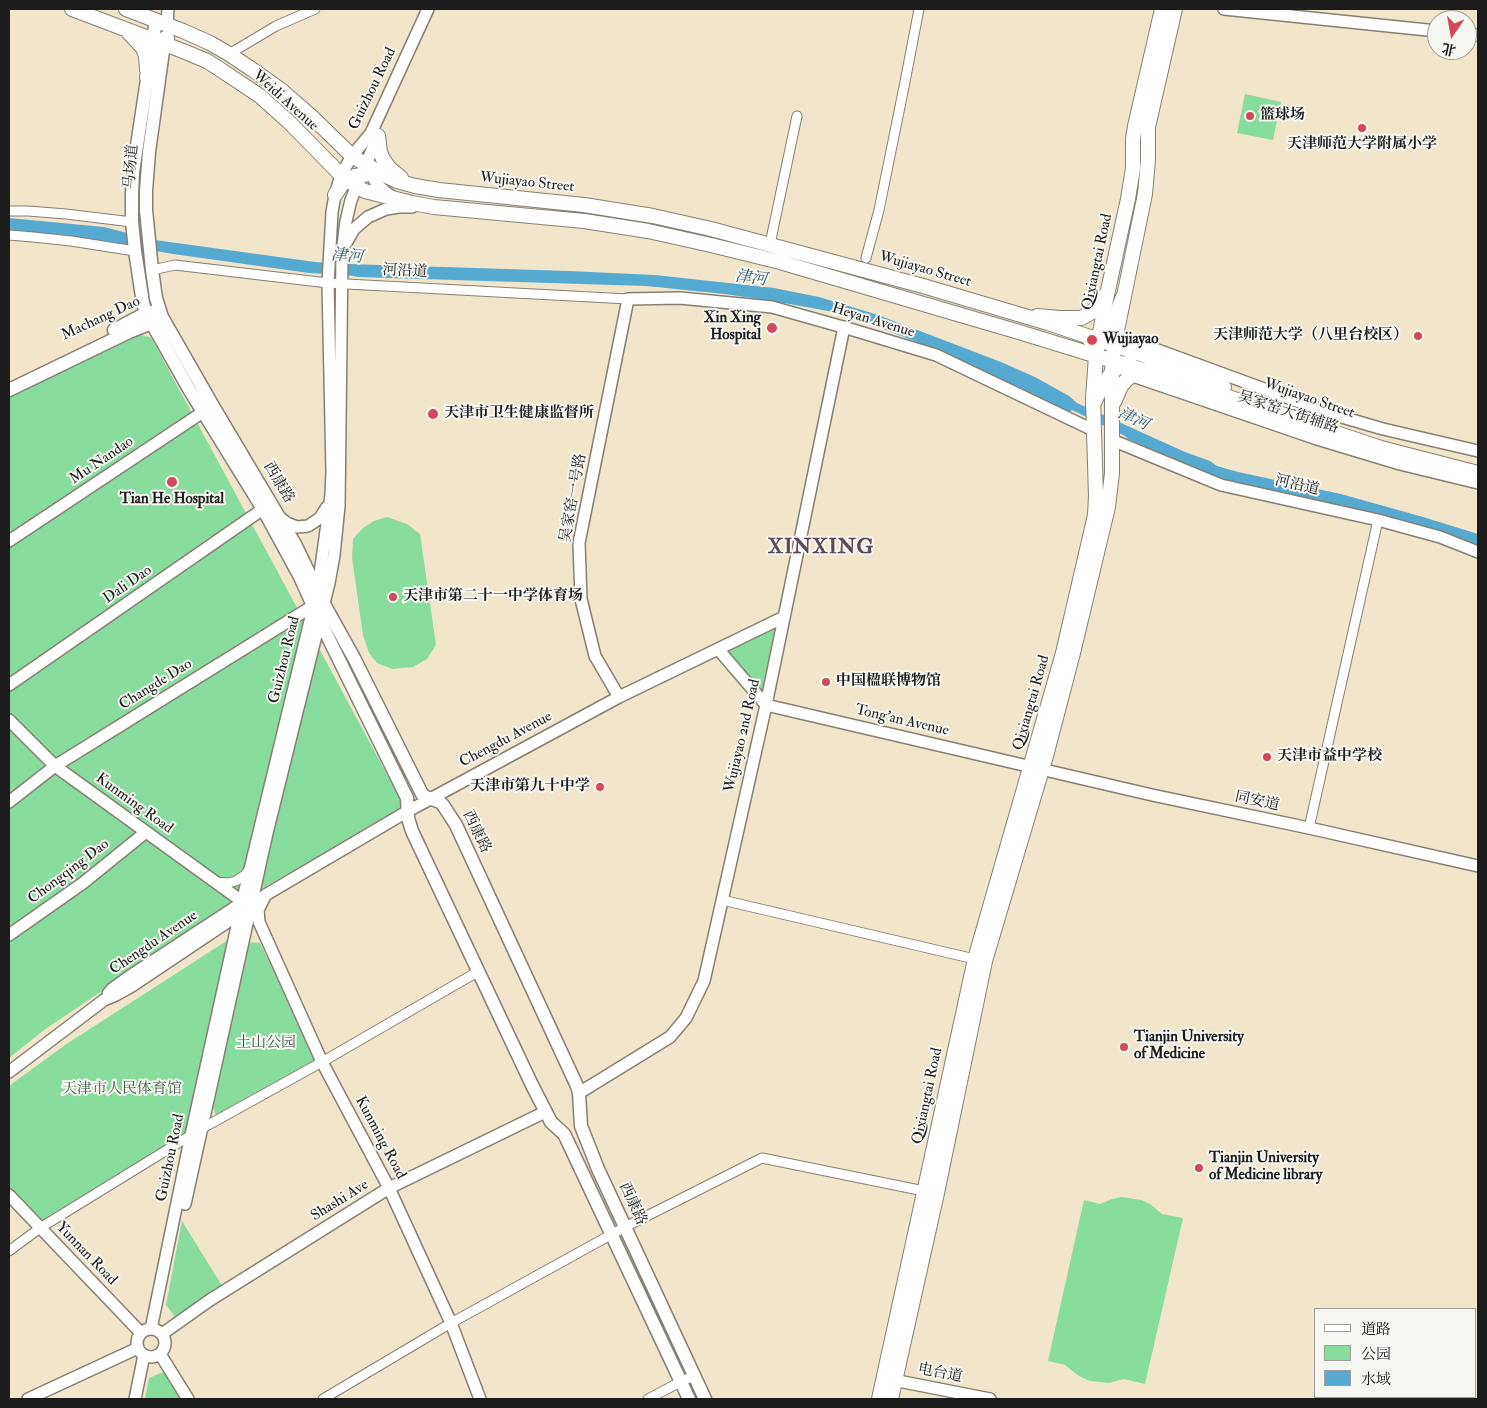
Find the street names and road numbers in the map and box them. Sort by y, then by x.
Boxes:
street label: Guizhou Road [345,45,401,133]
street label: Weidi Avenue [248,67,322,135]
street label: 马场道 [121,144,143,190]
street label: Wujiayao Street [479,169,575,197]
street label: Qixiangtai Road [1079,212,1117,312]
street label: Wujiayao Street [877,248,973,292]
street label: 河沿道 [382,262,428,282]
street label: Machang Dao [59,293,143,345]
street label: Heyan Avenue [830,300,916,342]
street label: Wujiayao Street [1261,375,1357,423]
street label: 吴家窑大街辅路 [1235,388,1341,438]
street label: Mu Nandao [67,433,137,489]
street label: 吴家窑一号路 [557,452,591,544]
street label: 西康路 [259,459,297,507]
street label: 河沿道 [1273,472,1321,500]
street label: Dali Dao [100,562,156,608]
street label: Guizhou Road [266,615,304,705]
street label: Qixiangtai Road [1010,653,1054,753]
street label: Changde Dao [116,655,196,715]
street label: Wujiayao 2nd Road [721,678,765,794]
street label: Tong'an Avenue [853,701,951,741]
street label: Chengdu Avenue [457,708,555,772]
street label: Kunming Road [92,770,176,838]
street label: 同安道 [1233,789,1281,815]
street label: 西康路 [458,808,494,856]
street label: Chongqing Dao [25,836,113,908]
street label: Chengdu Avenue [107,907,201,979]
street label: Qixiangtai Road [909,1046,947,1146]
street label: Kunming Road [351,1094,409,1182]
street label: Guizhou Road [153,1113,189,1203]
street label: Shashi Ave [308,1176,372,1226]
street label: 西康路 [614,1180,650,1228]
street label: Yunnan Road [51,1219,121,1289]
street label: 电台道 [916,1361,964,1387]

